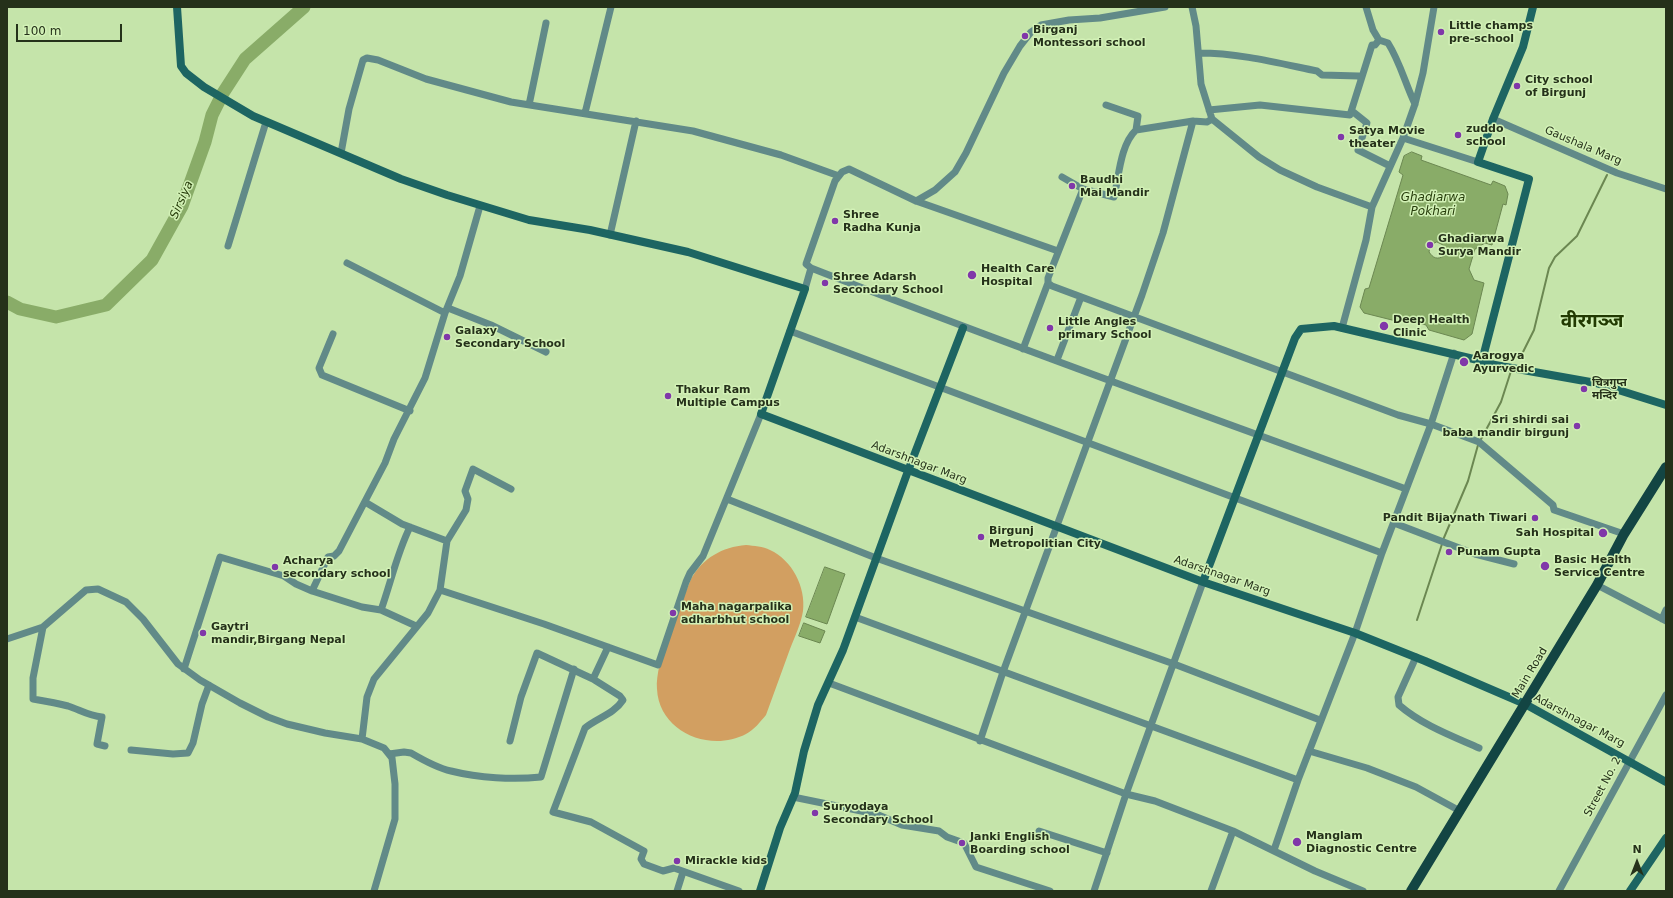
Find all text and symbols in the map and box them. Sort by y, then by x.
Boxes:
scale bar [18,16,124,42]
place label: Little champs pre-school [1449,19,1533,45]
place label: Birganj Montessori school [1033,23,1146,49]
text: 100 m [23,24,61,38]
marker: Little champs pre-school [1436,27,1446,37]
marker: Birganj Montessori school [1020,31,1030,41]
place label: City school of Birgunj [1525,73,1593,99]
marker: City school of Birgunj [1512,81,1522,91]
place label: zuddo school [1466,122,1506,148]
place label: Satya Movie theater [1349,124,1425,150]
street label: Gaushala Marg [1542,124,1624,168]
marker: zuddo school [1453,130,1463,140]
marker: Satya Movie theater [1336,132,1346,142]
place label: Baudhi Mai Mandir [1080,173,1149,199]
water label: Sirsiya [167,179,197,221]
marker: Baudhi Mai Mandir [1067,181,1077,191]
water label: Ghadiarwa Pokhari [1401,191,1465,219]
place label: Shree Radha Kunja [843,208,921,234]
marker: Shree Radha Kunja [830,216,840,226]
place label: Ghadiarwa Surya Mandir [1438,232,1521,258]
marker: Ghadiarwa Surya Mandir [1425,240,1435,250]
place label: Health Care Hospital [981,262,1054,288]
marker: Health Care Hospital [966,269,978,281]
place label: Shree Adarsh Secondary School [833,270,943,296]
marker: Shree Adarsh Secondary School [820,278,830,288]
district label: वीरगञ्ज [1561,311,1623,333]
place label: Deep Health Clinic [1393,313,1470,339]
place label: Little Angles primary School [1058,315,1152,341]
marker: Deep Health Clinic [1378,320,1390,332]
marker: Little Angles primary School [1045,323,1055,333]
place label: Galaxy Secondary School [455,324,565,350]
marker: Galaxy Secondary School [442,332,452,342]
place label: Aarogya Ayurvedic [1473,349,1534,375]
marker: Aarogya Ayurvedic [1458,356,1470,368]
place label: चित्रगुप्त मन्दिर [1592,376,1627,402]
place label: Thakur Ram Multiple Campus [676,383,780,409]
marker: चित्रगुप्त मन्दिर [1579,384,1589,394]
marker: Thakur Ram Multiple Campus [663,391,673,401]
place label: Sri shirdi sai baba mandir birgunj [1443,413,1569,439]
marker: Sri shirdi sai baba mandir birgunj [1572,421,1582,431]
street label: Adarshnagar Marg [869,439,969,487]
place label: Pandit Bijaynath Tiwari [1383,511,1527,525]
marker: Pandit Bijaynath Tiwari [1530,513,1540,523]
place label: Birgunj Metropolitian City [989,524,1101,550]
place label: Sah Hospital [1516,526,1594,540]
marker: Sah Hospital [1597,527,1609,539]
marker: Birgunj Metropolitian City [976,532,986,542]
place label: Punam Gupta [1457,545,1541,559]
marker: Punam Gupta [1444,547,1454,557]
street label: Adarshnagar Marg [1172,553,1272,599]
place label: Basic Health Service Centre [1554,553,1645,579]
place label: Acharya secondary school [283,554,390,580]
marker: Basic Health Service Centre [1539,560,1551,572]
marker: Acharya secondary school [270,562,280,572]
place label: Maha nagarpalika adharbhut school [681,600,792,626]
marker: Maha nagarpalika adharbhut school [668,608,678,618]
place label: Gaytri mandir,Birgang Nepal [211,620,345,646]
marker: Gaytri mandir,Birgang Nepal [198,628,208,638]
street label: Main Road [1510,645,1550,701]
street label: Adarshnagar Marg [1531,691,1627,751]
street label: Street No. 2 [1582,755,1624,819]
place label: Suryodaya Secondary School [823,800,933,826]
marker: Suryodaya Secondary School [810,808,820,818]
place label: Manglam Diagnostic Centre [1306,829,1417,855]
place label: Janki English Boarding school [970,830,1070,856]
marker: Manglam Diagnostic Centre [1291,836,1303,848]
marker: Janki English Boarding school [957,838,967,848]
north arrow [1617,842,1657,882]
text: N [1632,843,1642,856]
place label: Mirackle kids [685,854,767,868]
marker: Mirackle kids [672,856,682,866]

